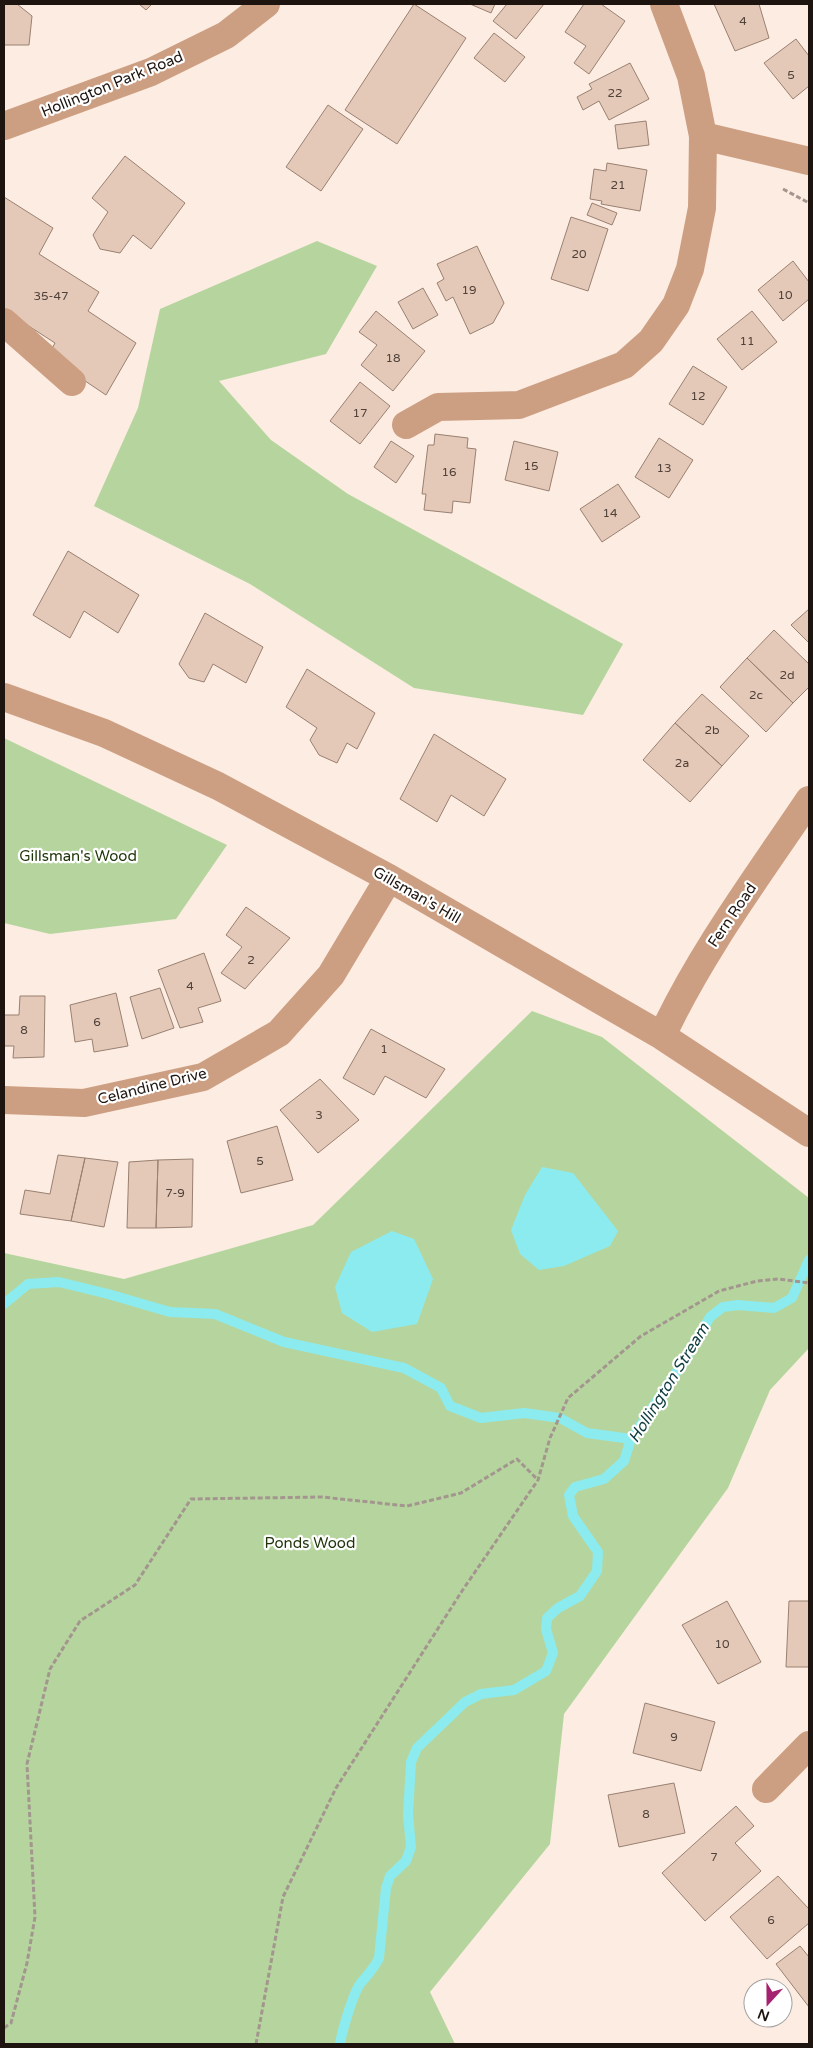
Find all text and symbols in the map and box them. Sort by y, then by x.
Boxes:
house number: 4 [739,14,747,28]
street label: Hollington Park Road [38,47,186,121]
house number: 5 [787,68,795,82]
house number: 22 [607,86,623,100]
house number: 21 [610,178,626,192]
house number: 20 [571,247,587,261]
house number: 19 [461,283,477,297]
house number: 10 [777,288,793,302]
house number: 35-47 [33,289,69,303]
house number: 11 [739,334,755,348]
house number: 18 [385,351,401,365]
house number: 12 [690,389,706,403]
house number: 17 [352,406,368,420]
house number: 15 [523,459,539,473]
house number: 13 [656,461,672,475]
house number: 16 [441,465,457,479]
house number: 14 [602,506,618,520]
house number: 2d [779,668,795,682]
house number: 2c [749,688,763,702]
house number: 2b [704,723,720,737]
house number: 2a [675,756,689,770]
park label: Gillsman's Wood [19,847,137,865]
street label: Gillsman's Hill [370,863,464,927]
street label: Fern Road [704,880,760,950]
house number: 2 [247,953,255,967]
house number: 4 [186,979,194,993]
house number: 6 [93,1015,101,1029]
house number: 8 [20,1023,28,1037]
house number: 1 [380,1042,388,1056]
street label: Celandine Drive [96,1064,208,1108]
house number: 3 [315,1108,323,1122]
house number: 5 [256,1154,264,1168]
house number: 7-9 [165,1186,185,1200]
water label: Hollington Stream [624,1319,714,1446]
park label: Ponds Wood [265,1534,355,1552]
house number: 10 [714,1637,730,1651]
house number: 9 [670,1730,678,1744]
house number: 8 [642,1807,650,1821]
house number: 7 [710,1850,718,1864]
house number: 6 [767,1913,775,1927]
north arrow [743,1978,793,2028]
text: N [755,2005,772,2025]

